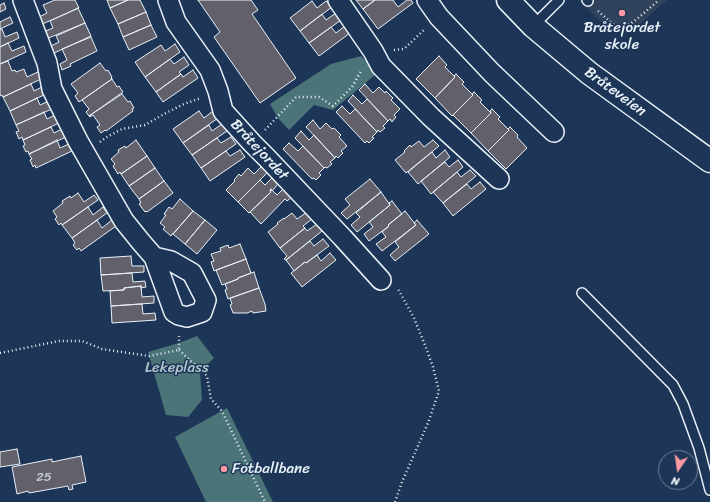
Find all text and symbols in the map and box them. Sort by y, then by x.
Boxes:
marker: Bråtejordet skole [617,8,627,18]
place label: Bråtejordet skole [584,19,660,54]
street label: Bråteveien [581,64,649,120]
street label: Bråtejordet [226,116,292,184]
park label: Lekeplass [145,359,209,377]
north arrow [658,450,698,490]
place label: Fotballbane [232,460,310,478]
marker: Fotballbane [219,464,229,474]
house number: 25 [36,470,52,486]
text: N [670,471,681,491]

